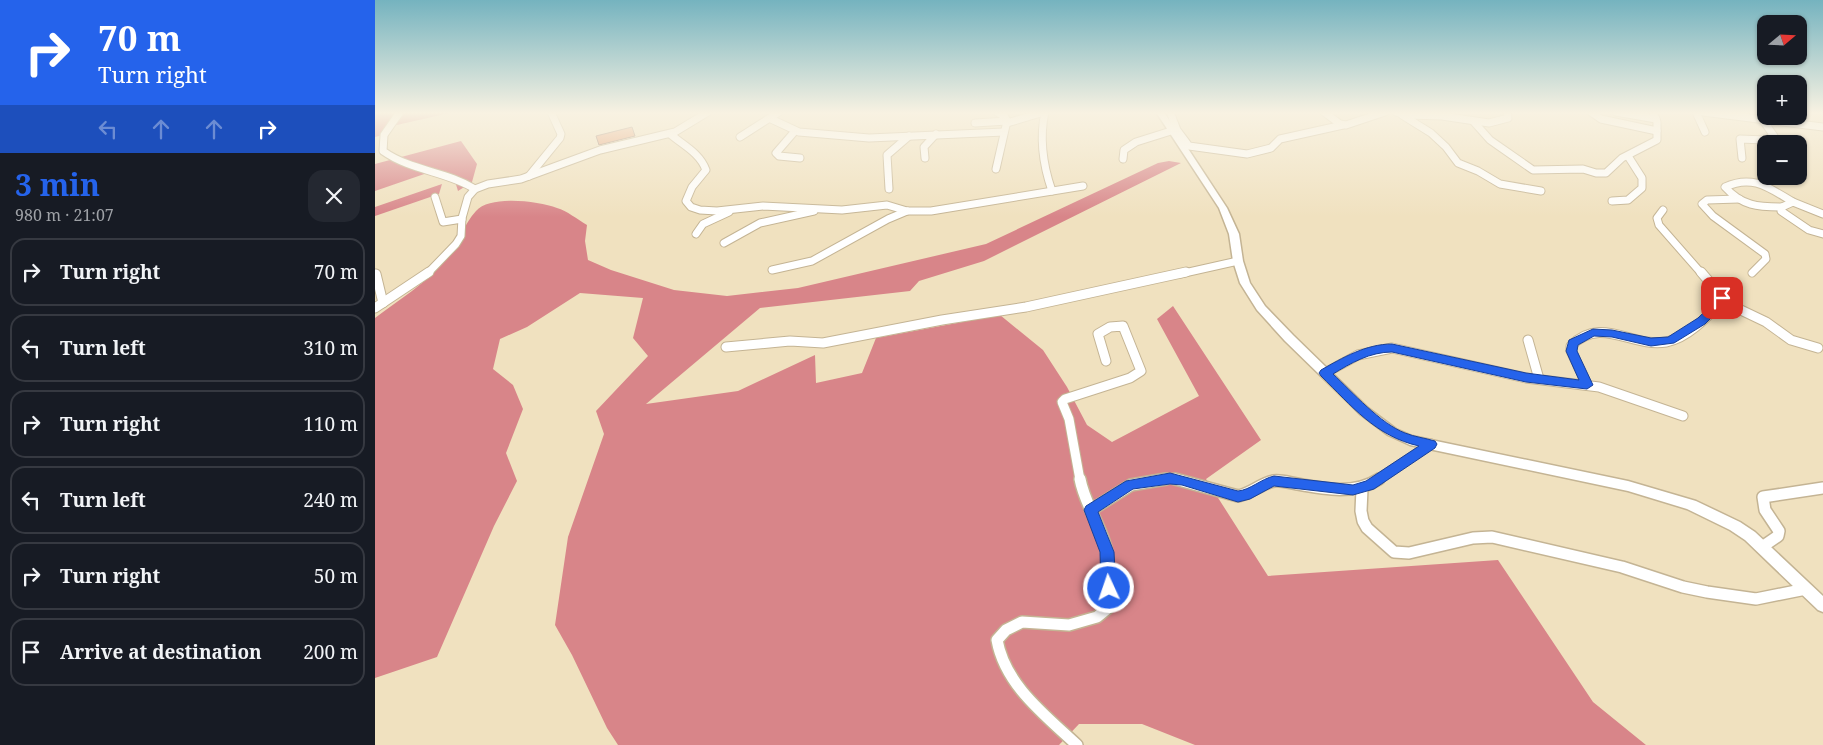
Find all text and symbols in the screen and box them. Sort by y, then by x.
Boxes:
text: 70 m [98,14,181,61]
north arrow [1757,15,1807,65]
map controls [1757,15,1807,185]
icon: right [15,20,80,85]
text: Turn right [98,59,207,89]
button: + [1757,75,1807,125]
icon: left [94,115,122,143]
icon: ahead [147,115,175,143]
icon: ahead [200,115,228,143]
icon: right [253,115,281,143]
button: − [1757,135,1807,185]
text: 3 min [15,164,100,205]
button: close [308,170,360,222]
text: 980 m · 21:07 [15,204,114,226]
icon: right [17,258,45,286]
text: Turn right [60,259,160,285]
text: 70 m [314,259,358,285]
pin [1701,277,1743,319]
icon: arrive [1708,284,1736,312]
icon: left [17,334,45,362]
text: Turn left [60,335,146,361]
text: 310 m [303,335,358,361]
icon: right [17,410,45,438]
text: Turn right [60,411,160,437]
text: 110 m [303,411,358,437]
icon: left [17,486,45,514]
text: Turn left [60,487,146,513]
text: 240 m [303,487,358,513]
position arrow [1082,561,1134,613]
icon: right [17,562,45,590]
text: Turn right [60,563,160,589]
text: 50 m [314,563,358,589]
icon: arrive [17,638,45,666]
text: Arrive at destination [60,639,262,665]
text: 200 m [303,639,358,665]

